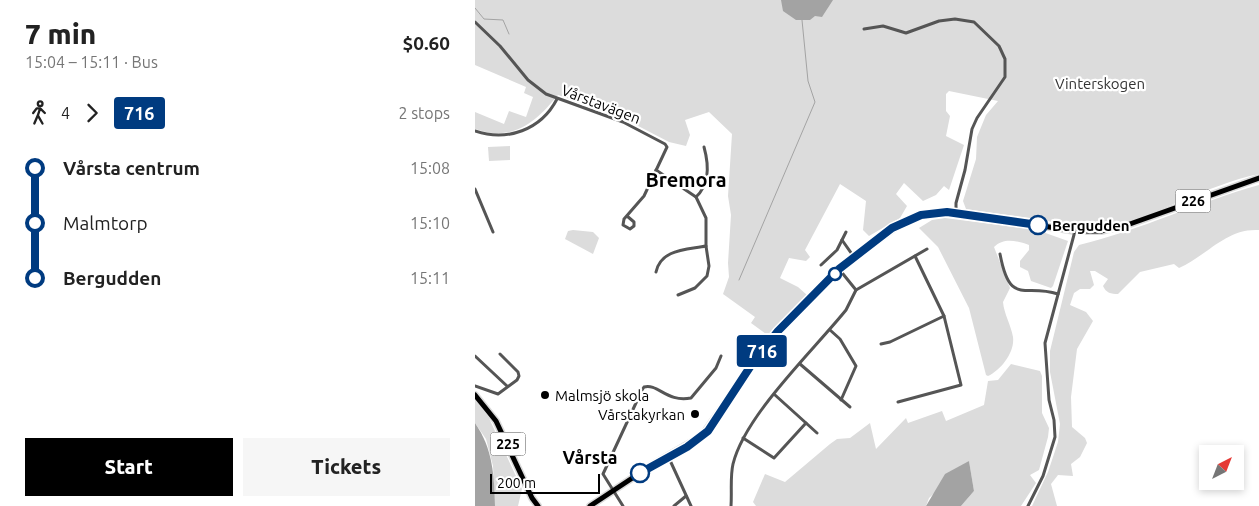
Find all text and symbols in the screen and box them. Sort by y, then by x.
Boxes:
text: 7 min [25,18,96,49]
text: $0.60 [402,32,450,54]
text: 15:04 – 15:11 · Bus [25,53,158,71]
park label: Vinterskogen [1055,75,1145,92]
street label: Vårstavägen [559,81,643,127]
icon: walk [25,99,53,127]
icon: forward [78,99,106,127]
text: 716 [124,103,155,123]
text: 4 [61,104,70,122]
text: 2 stops [398,104,450,122]
text: Vårsta centrum [63,157,200,179]
text: 15:08 [410,159,450,177]
district label: Bremora [645,168,727,191]
road number: 226 [1175,190,1211,212]
text: Malmtorp [63,212,148,234]
text: 15:10 [410,214,450,232]
marker: Bergudden [1028,215,1048,235]
place label: Bergudden [1052,217,1130,234]
text: Bergudden [63,267,161,289]
unlabelled marker [828,267,842,281]
text: 15:11 [410,269,450,287]
line badge: 716 [733,335,791,367]
text: 716 [747,341,777,361]
place label: Malmsjö skola [555,387,649,404]
marker: Malmsjö skola [539,389,551,401]
place label: Vårstakyrkan [598,406,685,423]
marker: Vårstakyrkan [689,408,701,420]
road number: 225 [490,432,525,456]
button: Start [25,438,233,496]
button: Tickets [243,438,450,496]
north arrow [1199,445,1244,490]
map controls [1199,445,1244,490]
district label: Vårsta [563,447,617,467]
unlabelled marker [630,463,650,483]
scale bar [490,471,600,494]
text: 200 m [497,475,536,491]

